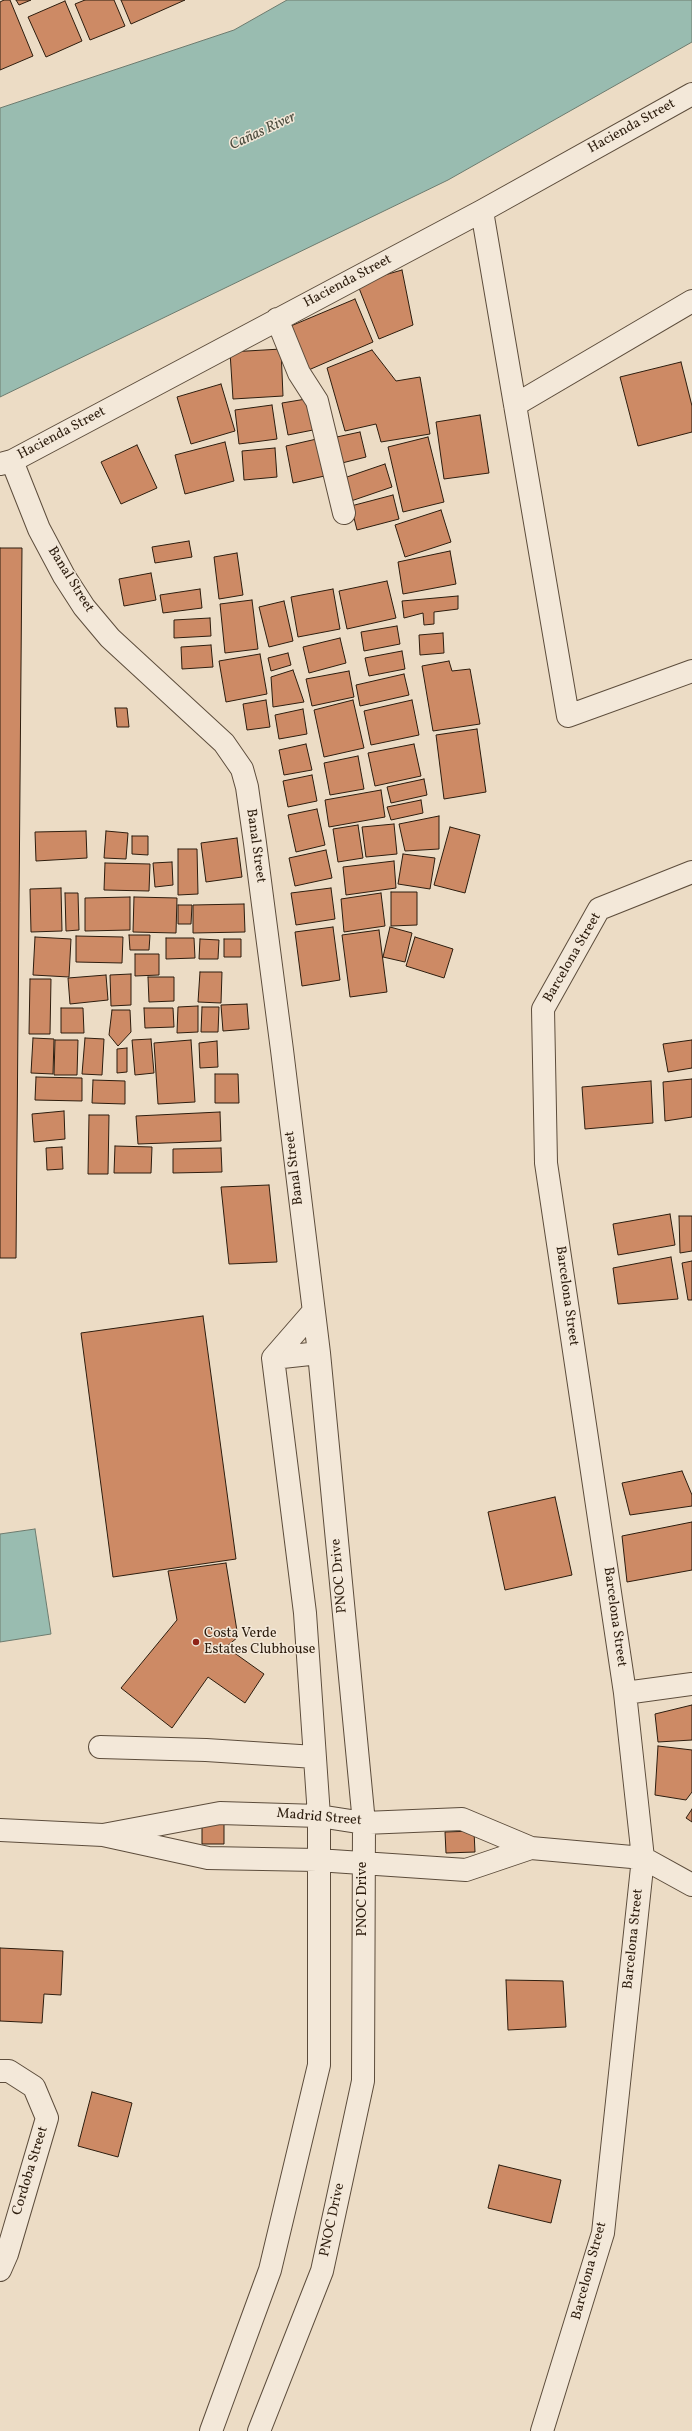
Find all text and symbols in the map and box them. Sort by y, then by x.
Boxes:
street label: Hacienda Street [585,96,679,158]
water label: Cañas River [227,109,299,155]
street label: Hacienda Street [301,252,395,312]
street label: Hacienda Street [15,404,109,464]
street label: Banal Street [43,544,97,616]
street label: Banal Street [241,808,269,884]
street label: Barcelona Street [540,910,606,1006]
street label: Banal Street [282,1130,308,1206]
street label: Barcelona Street [551,1245,581,1347]
street label: PNOC Drive [328,1538,352,1614]
street label: Barcelona Street [599,1566,629,1668]
place label: Costa Verde Estates Clubhouse [204,1626,315,1658]
marker: Costa Verde Estates Clubhouse [191,1637,201,1647]
street label: Madrid Street [276,1806,362,1830]
street label: PNOC Drive [355,1862,371,1936]
street label: Barcelona Street [620,1888,648,1990]
street label: Cordoba Street [10,2125,52,2217]
street label: PNOC Drive [317,2182,349,2258]
street label: Barcelona Street [569,2220,611,2322]

